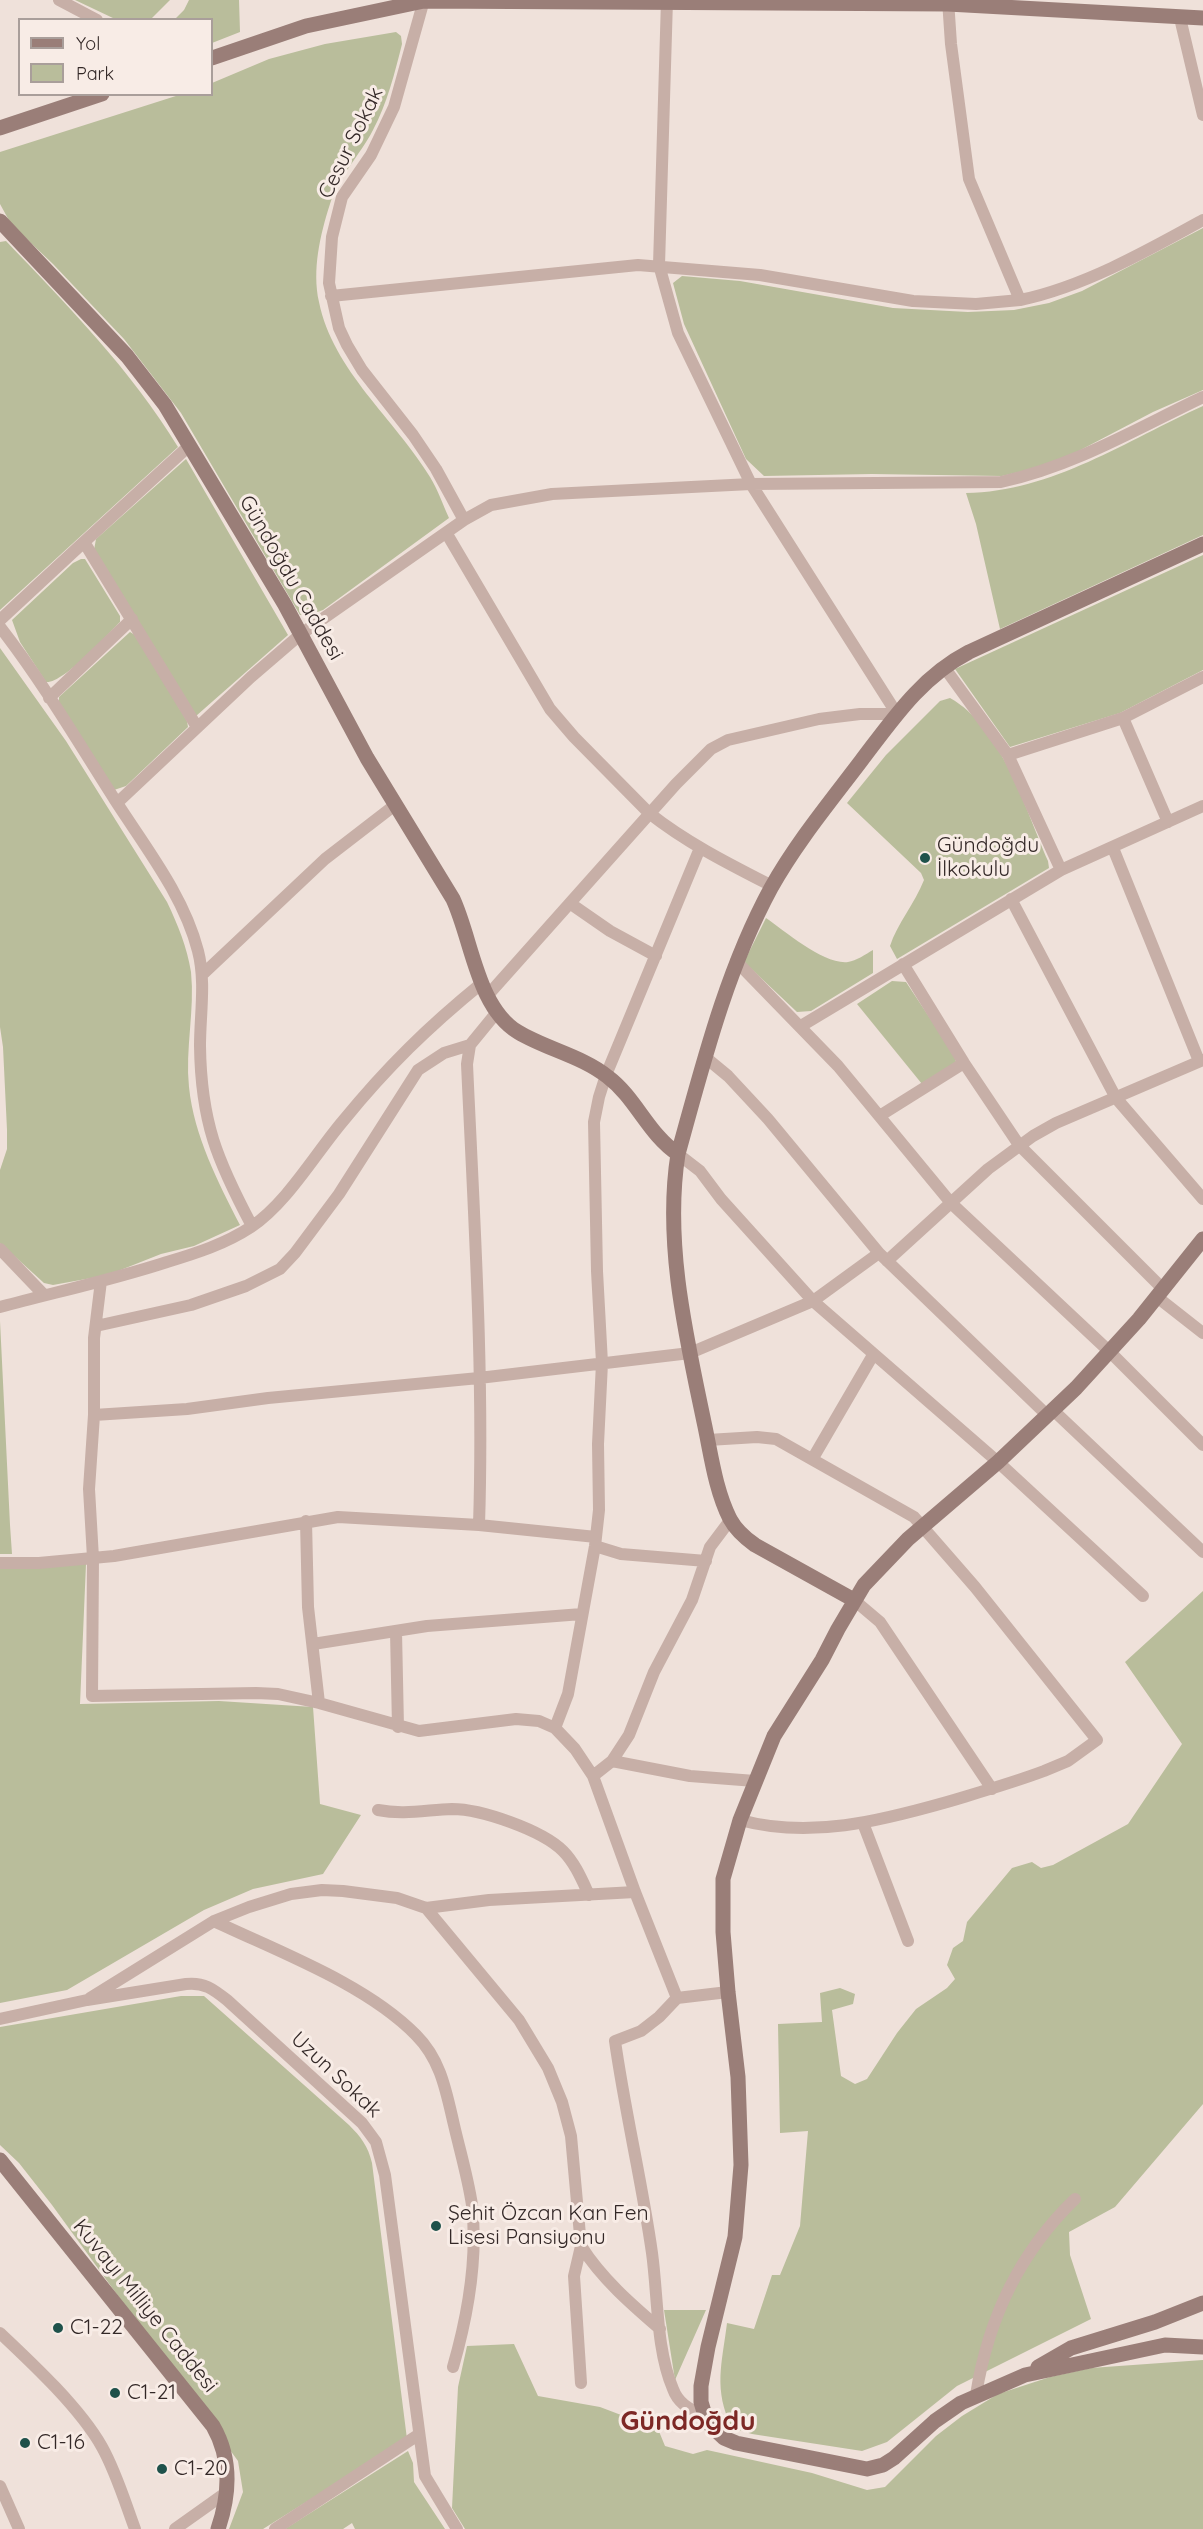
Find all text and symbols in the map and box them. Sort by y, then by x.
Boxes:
legend [18,18,213,96]
text: Yol [76,32,100,55]
text: Park [76,62,114,85]
street label: Cesur Sokak [313,83,389,203]
street label: Gündoğdu Caddesi [234,491,348,665]
place label: Gündoğdu İlkokulu [937,833,1039,883]
marker: Gündoğdu İlkokulu [918,851,932,865]
street label: Uzun Sokak [286,2027,386,2123]
place label: Şehit Özcan Kan Fen Lisesi Pansiyonu [448,2201,649,2251]
street label: Kuvayı Milliye Caddesi [67,2214,223,2398]
marker: Şehit Özcan Kan Fen Lisesi Pansiyonu [429,2219,443,2233]
place label: C1-22 [70,2315,123,2341]
marker: C1-22 [51,2321,65,2335]
place label: C1-21 [127,2380,176,2406]
marker: C1-21 [108,2386,122,2400]
district label: Gündoğdu [621,2406,755,2438]
place label: C1-16 [37,2430,85,2456]
marker: C1-16 [18,2436,32,2450]
place label: C1-20 [174,2456,228,2482]
marker: C1-20 [155,2462,169,2476]

